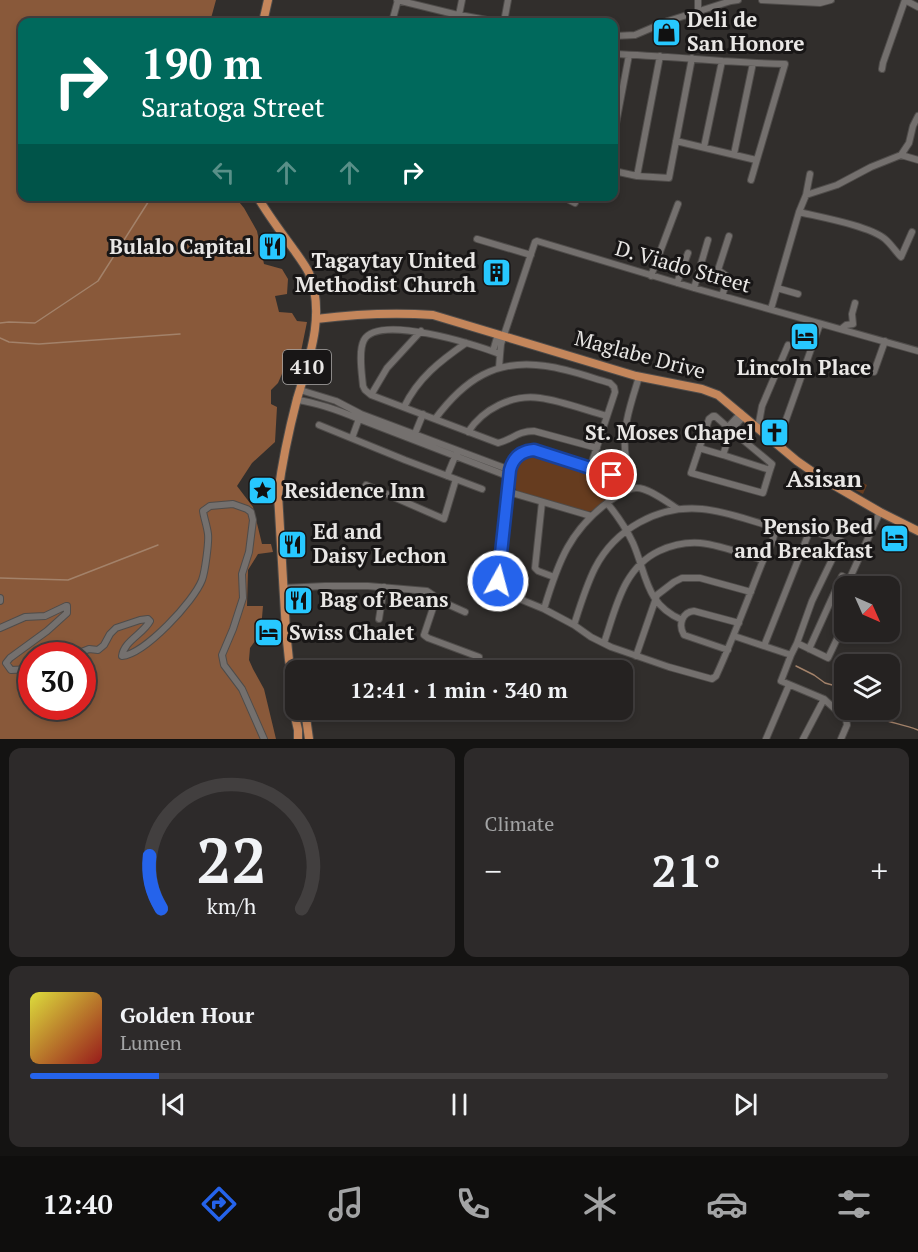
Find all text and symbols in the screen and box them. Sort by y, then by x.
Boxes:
place label: Deli de San Honore [687,5,805,57]
shop icon: Deli de San Honore [650,16,682,48]
text: 190 m [141,35,262,91]
icon: right [42,42,120,120]
text: Saratoga Street [141,89,325,125]
icon: left [207,156,240,189]
icon: ahead [270,156,303,189]
icon: ahead [333,156,366,189]
icon: right [396,156,429,189]
restaurant icon: Bulalo Capital [257,231,289,263]
place label: Bulalo Capital [109,232,252,260]
street label: D. Viado Street [612,233,754,299]
place label: Tagaytay United Methodist Church [295,246,477,298]
building icon: Tagaytay United Methodist Church [481,257,513,289]
hotel icon: Lincoln Place [788,321,820,353]
street label: Maglabe Drive [572,323,709,385]
road number: 410 [283,350,331,384]
place label: Lincoln Place [737,353,871,381]
church icon: St. Moses Chapel [759,417,791,449]
place label: St. Moses Chapel [585,418,754,446]
pin [586,449,637,500]
icon: arrive [595,458,628,491]
district label: Asisan [786,462,863,494]
place icon: Residence Inn [247,475,279,507]
place label: Residence Inn [284,476,425,504]
place label: Pensio Bed and Breakfast [734,512,874,564]
place label: Ed and Daisy Lechon [313,517,447,569]
hotel icon: Pensio Bed and Breakfast [878,523,910,555]
restaurant icon: Ed and Daisy Lechon [276,528,308,560]
position arrow [466,549,530,613]
north arrow [834,576,900,642]
map controls [834,576,900,720]
restaurant icon: Bag of Beans [283,584,315,616]
place label: Bag of Beans [320,585,448,613]
hotel icon: Swiss Chalet [252,617,284,649]
place label: Swiss Chalet [289,618,415,646]
speed limit sign: 30 [18,642,96,720]
button: layers [834,654,900,720]
text: 12:41 · 1 min · 340 m [350,675,568,704]
text: Climate [485,810,554,837]
text: 22 [196,818,267,901]
text: 21° [652,840,721,900]
text: − [485,849,502,892]
text: + [870,849,888,892]
text: km/h [207,893,257,921]
text: Golden Hour [120,1000,254,1029]
text: Lumen [120,1029,182,1056]
icon: previous [157,1088,190,1121]
icon: pause [443,1088,476,1121]
icon: next [729,1088,762,1121]
icon: directions [198,1183,240,1225]
icon: music [325,1183,367,1225]
icon: phone [452,1183,494,1225]
icon: climate [579,1183,621,1225]
icon: car [706,1183,748,1225]
icon: filters [833,1183,875,1225]
text: 12:40 [43,1186,113,1222]

